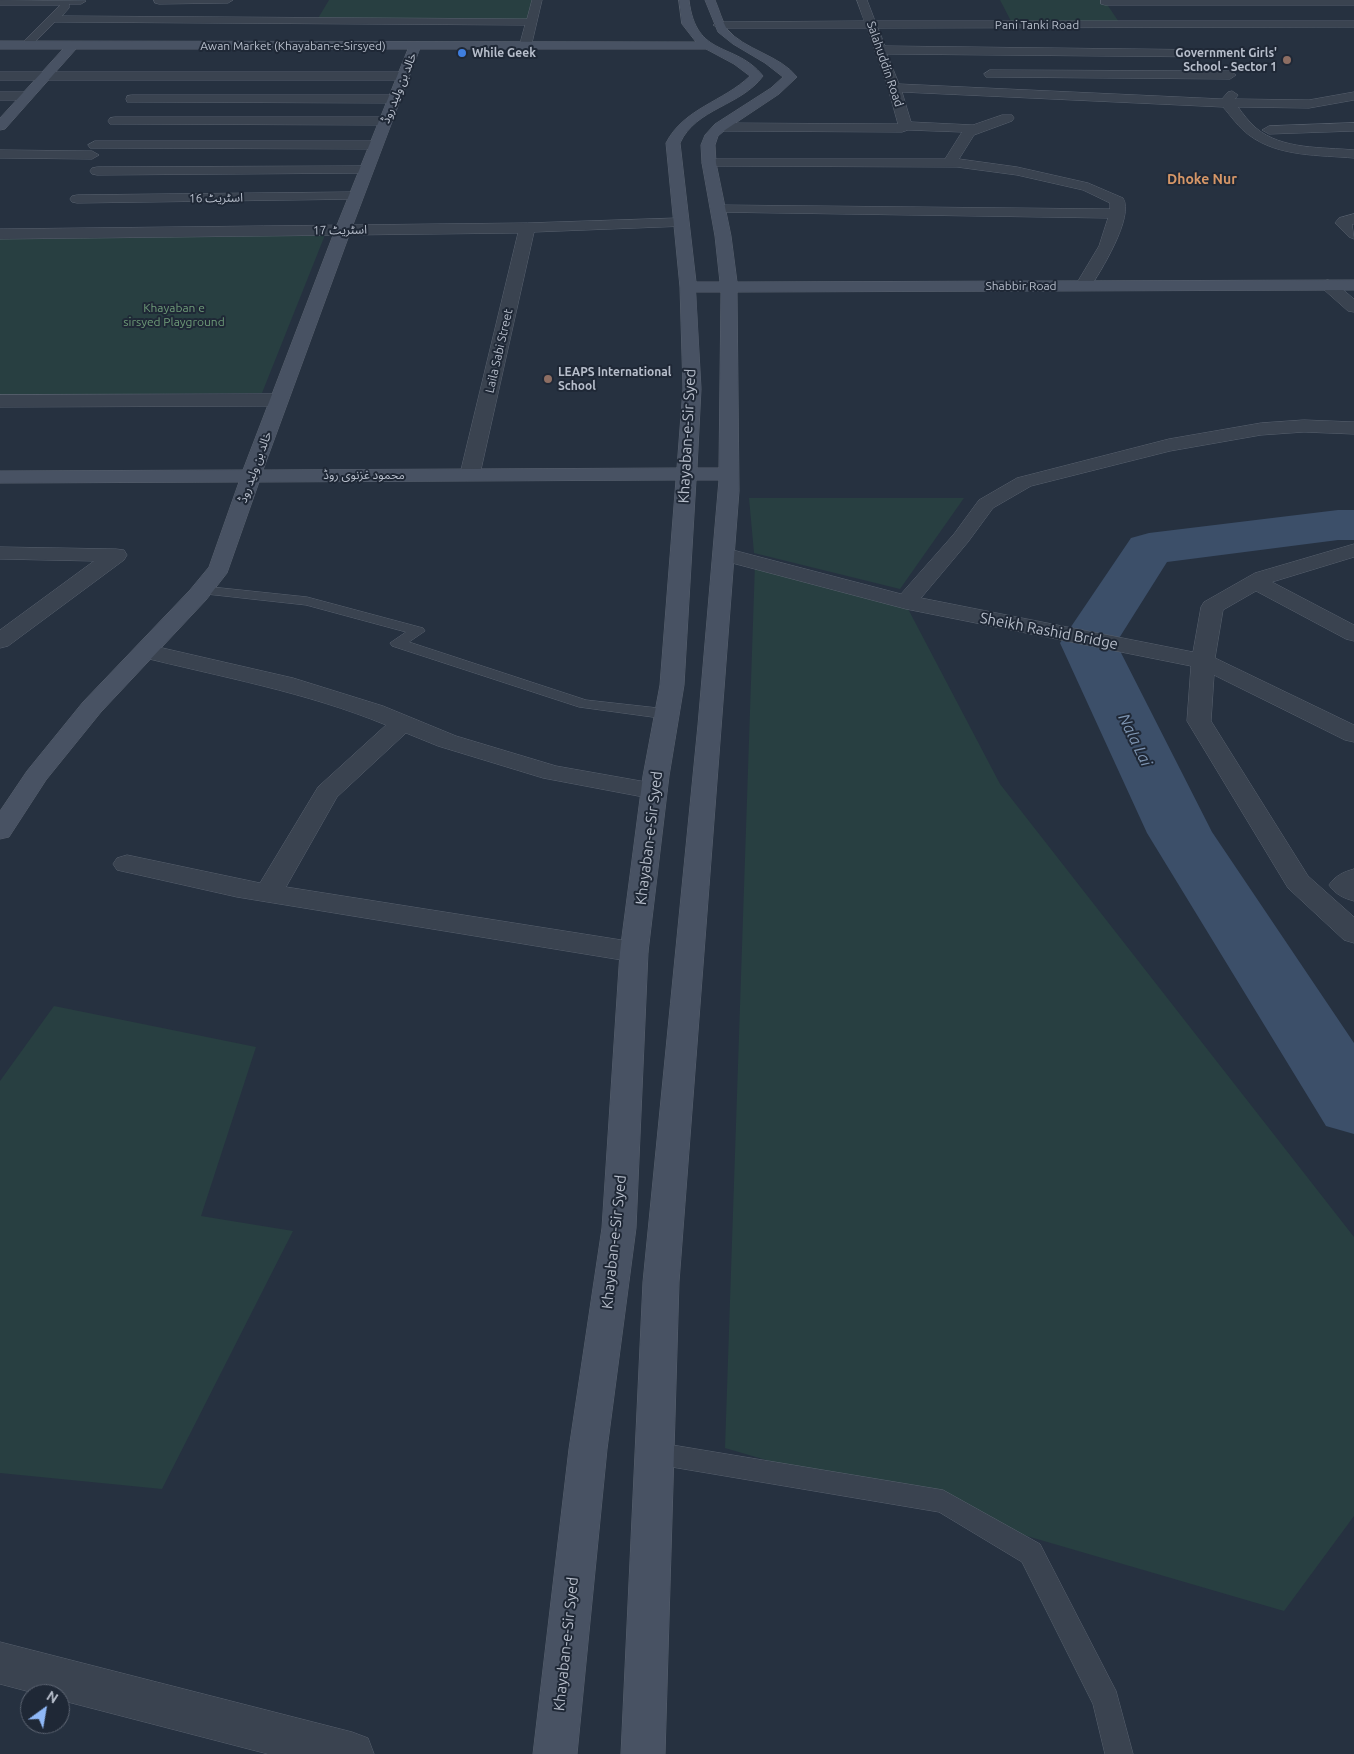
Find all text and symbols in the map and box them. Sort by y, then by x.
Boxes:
street label: Pani Tanki Road [995,18,1079,32]
street label: Salahuddin Road [864,19,906,109]
street label: Awan Market (Khayaban-e-Sirsyed) [200,39,386,53]
place label: While Geek [472,46,536,60]
place label: Government Girls' School - Sector 1 [1175,46,1277,74]
marker: While Geek [456,47,468,59]
street label: خالد بن ولید روڈ [378,50,420,126]
marker: Government Girls' School - Sector 1 [1281,54,1293,66]
district label: Dhoke Nur [1167,171,1237,187]
street label: اسٹریٹ 16 [189,190,243,206]
street label: اسٹریٹ 17 [313,222,367,238]
street label: Shabbir Road [985,279,1057,293]
park label: Khayaban e sirsyed Playground [123,301,225,329]
street label: Laila Sabi Street [482,308,516,394]
place label: LEAPS International School [558,365,671,393]
street label: Khayaban-e-Sir Syed [674,368,700,504]
marker: LEAPS International School [542,373,554,385]
street label: خالد بن ولید روڈ [235,429,275,505]
street label: محمود غزنوی روڈ [323,468,405,482]
street label: Sheikh Rashid Bridge [978,609,1120,653]
water label: Nala Lai [1114,711,1156,769]
street label: Khayaban-e-Sir Syed [632,770,666,906]
street label: Khayaban-e-Sir Syed [598,1174,630,1310]
street label: Khayaban-e-Sir Syed [550,1576,582,1712]
north arrow [20,1684,70,1734]
text: N [44,1688,61,1707]

